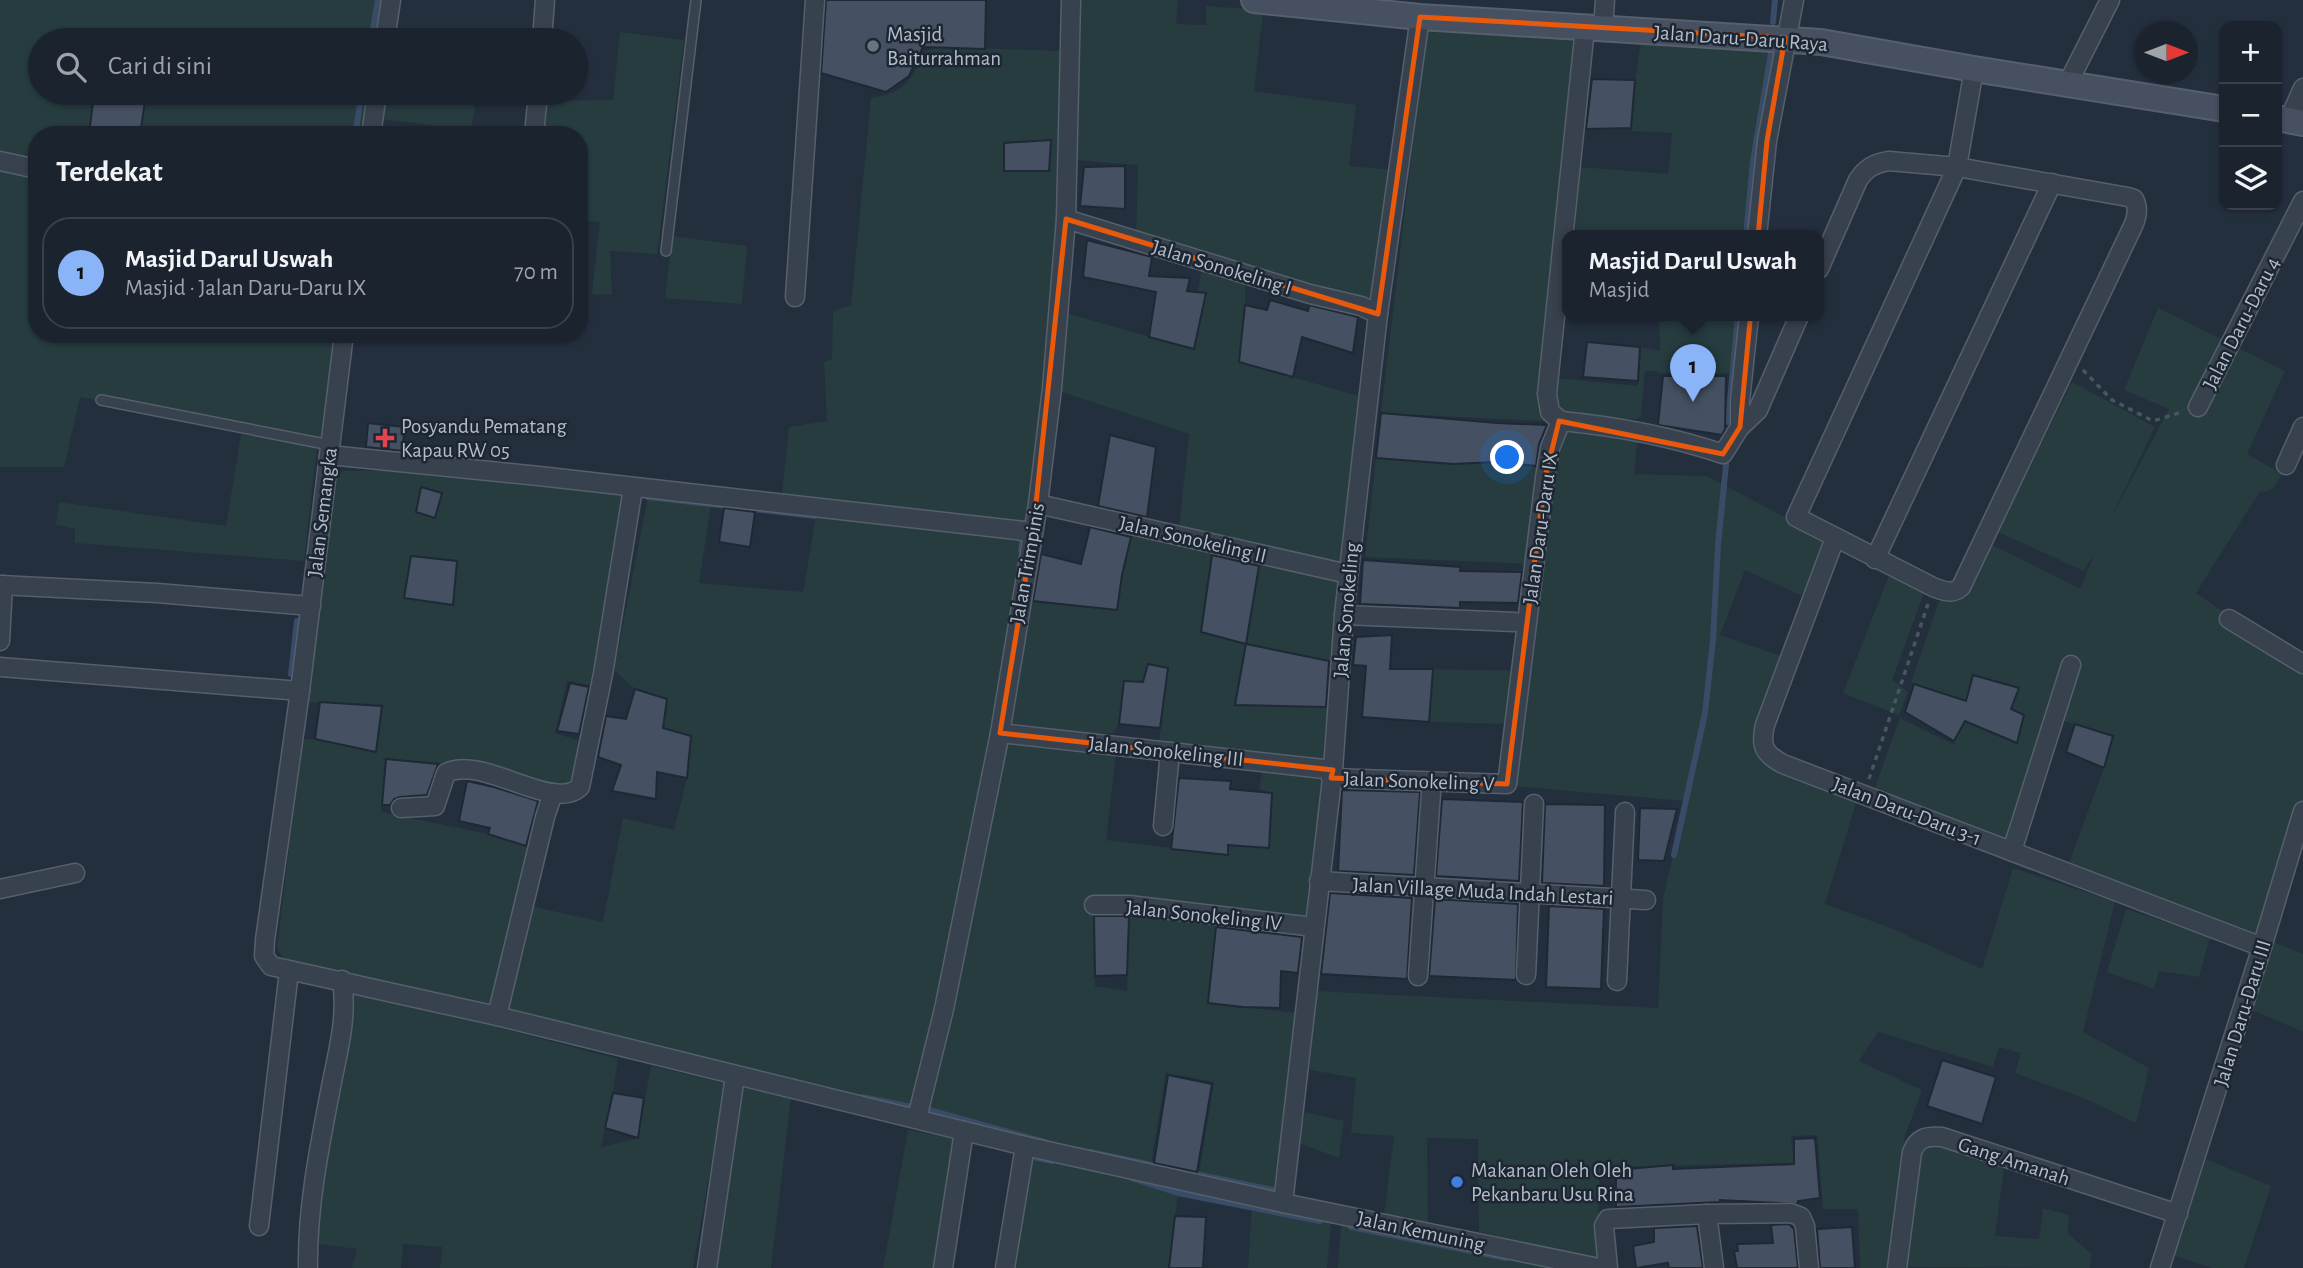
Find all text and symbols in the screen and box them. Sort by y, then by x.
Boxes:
north arrow [2135,21,2198,84]
map controls [2219,21,2282,210]
button: + [2219,21,2282,84]
street label: Jalan Daru-Daru Raya [1653,22,1829,55]
place label: Masjid Baiturrahman [887,24,1001,69]
search box [28,28,588,105]
marker: Masjid Baiturrahman [865,38,881,54]
icon: search [52,48,90,86]
text: Cari di sini [108,53,212,79]
button: − [2219,84,2282,147]
button: layers [2219,147,2282,210]
text: Terdekat [56,157,163,187]
popup [1562,230,1824,321]
street label: Jalan Sonokeling I [1150,236,1294,299]
text: Masjid Darul Uswah [125,246,333,272]
text: Masjid Darul Uswah [1589,248,1797,274]
street label: Jalan Daru-Daru 4 [2199,254,2284,393]
text: 1 [77,261,85,284]
text: 70 m [514,261,558,284]
text: Masjid · Jalan Daru-Daru IX [125,277,366,300]
text: Masjid [1589,279,1650,302]
pin: 1 [1670,344,1716,402]
place label: Posyandu Pematang Kapau RW 05 [401,416,567,461]
marker: Posyandu Pematang Kapau RW 05 [375,428,395,448]
your location [1490,440,1524,474]
street label: Jalan Semangka [304,446,341,578]
street label: Jalan Daru-Daru IX [1519,451,1562,605]
street label: Jalan Trimpinis [1007,501,1048,625]
street label: Jalan Sonokeling II [1117,512,1269,567]
street label: Jalan Sonokeling [1330,541,1363,679]
street label: Jalan Sonokeling III [1087,733,1245,770]
street label: Jalan Sonokeling V [1343,768,1495,795]
street label: Jalan Daru-Daru 3-1 [1830,773,1984,849]
street label: Jalan Village Muda Indah Lestari [1352,874,1614,909]
street label: Jalan Sonokeling IV [1125,897,1283,934]
street label: Jalan Daru-Daru III [2210,937,2275,1089]
street label: Gang Amanah [1955,1134,2072,1189]
place label: Makanan Oleh Oleh Pekanbaru Usu Rina [1471,1160,1634,1205]
marker: Makanan Oleh Oleh Pekanbaru Usu Rina [1449,1174,1465,1190]
street label: Jalan Kemuning [1355,1208,1487,1255]

